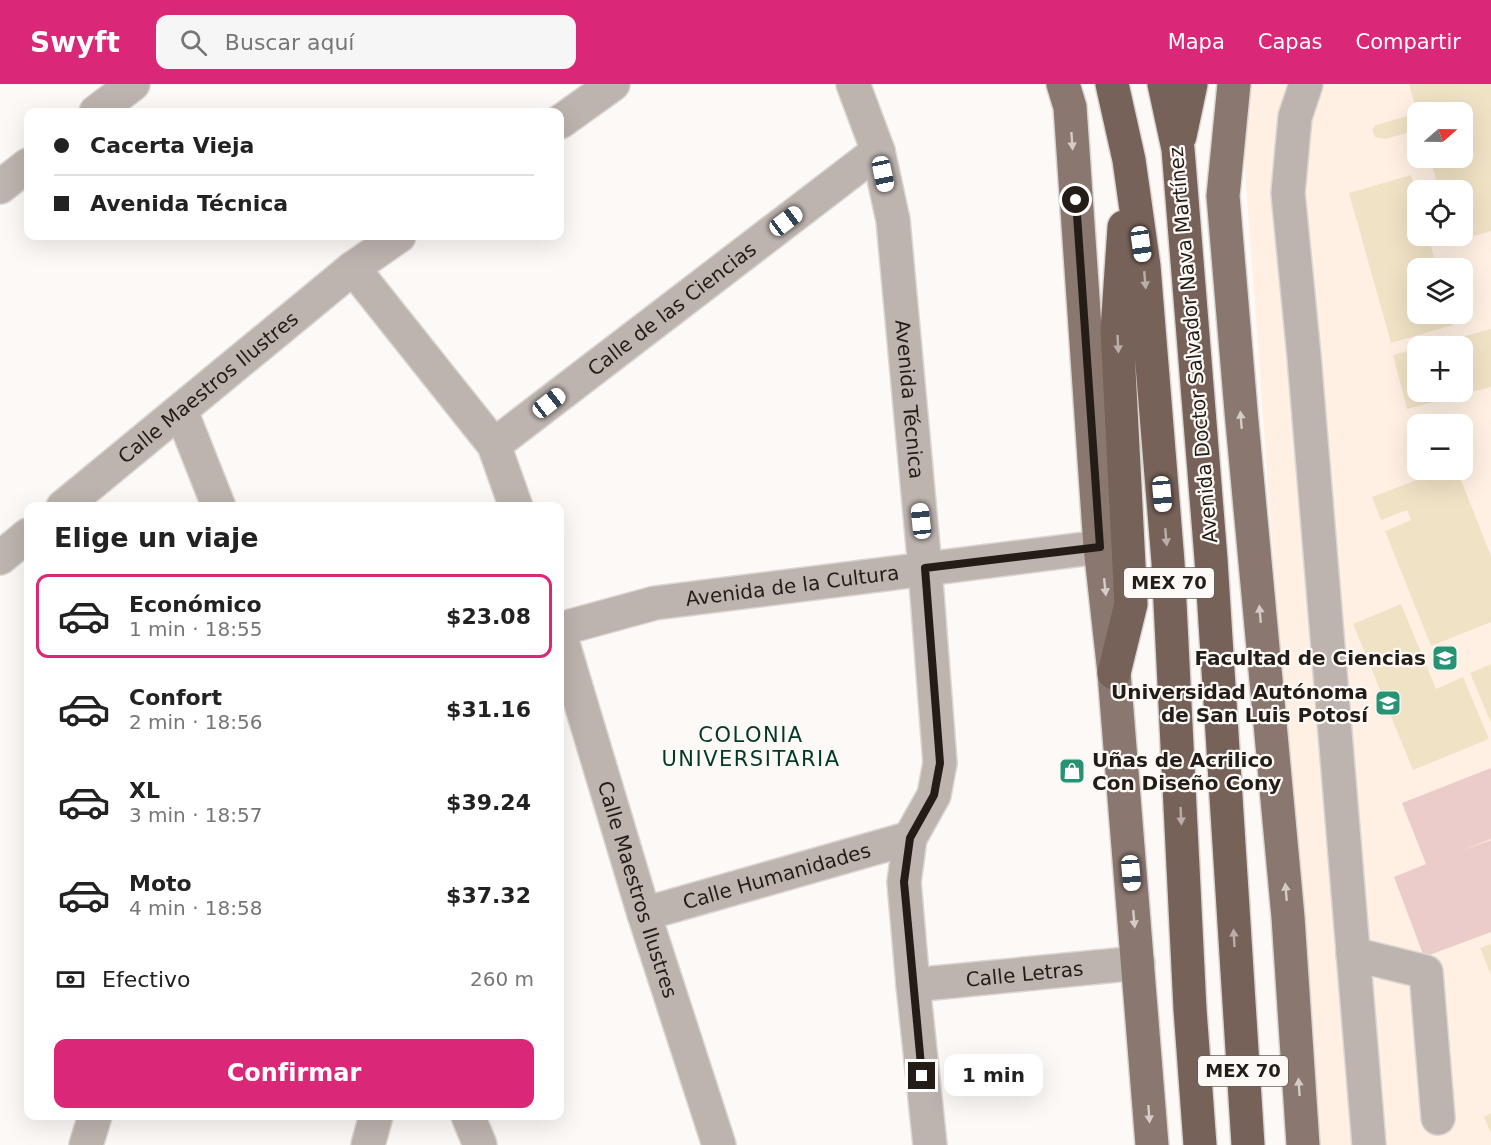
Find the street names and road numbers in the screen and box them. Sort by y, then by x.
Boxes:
street label: Avenida Doctor Salvador Nava Martínez [1164,146,1222,544]
street label: Calle de las Ciencias [583,237,761,381]
street label: Calle Maestros Ilustres [113,306,303,469]
street label: Avenida Técnica [890,318,929,480]
street label: Avenida de la Cultura [684,560,901,611]
road number: MEX 70 [1124,568,1214,598]
street label: Calle Maestros Ilustres [593,778,682,1001]
street label: Calle Humanidades [680,838,873,914]
street label: Calle Letras [965,956,1084,992]
road number: MEX 70 [1198,1056,1288,1086]

